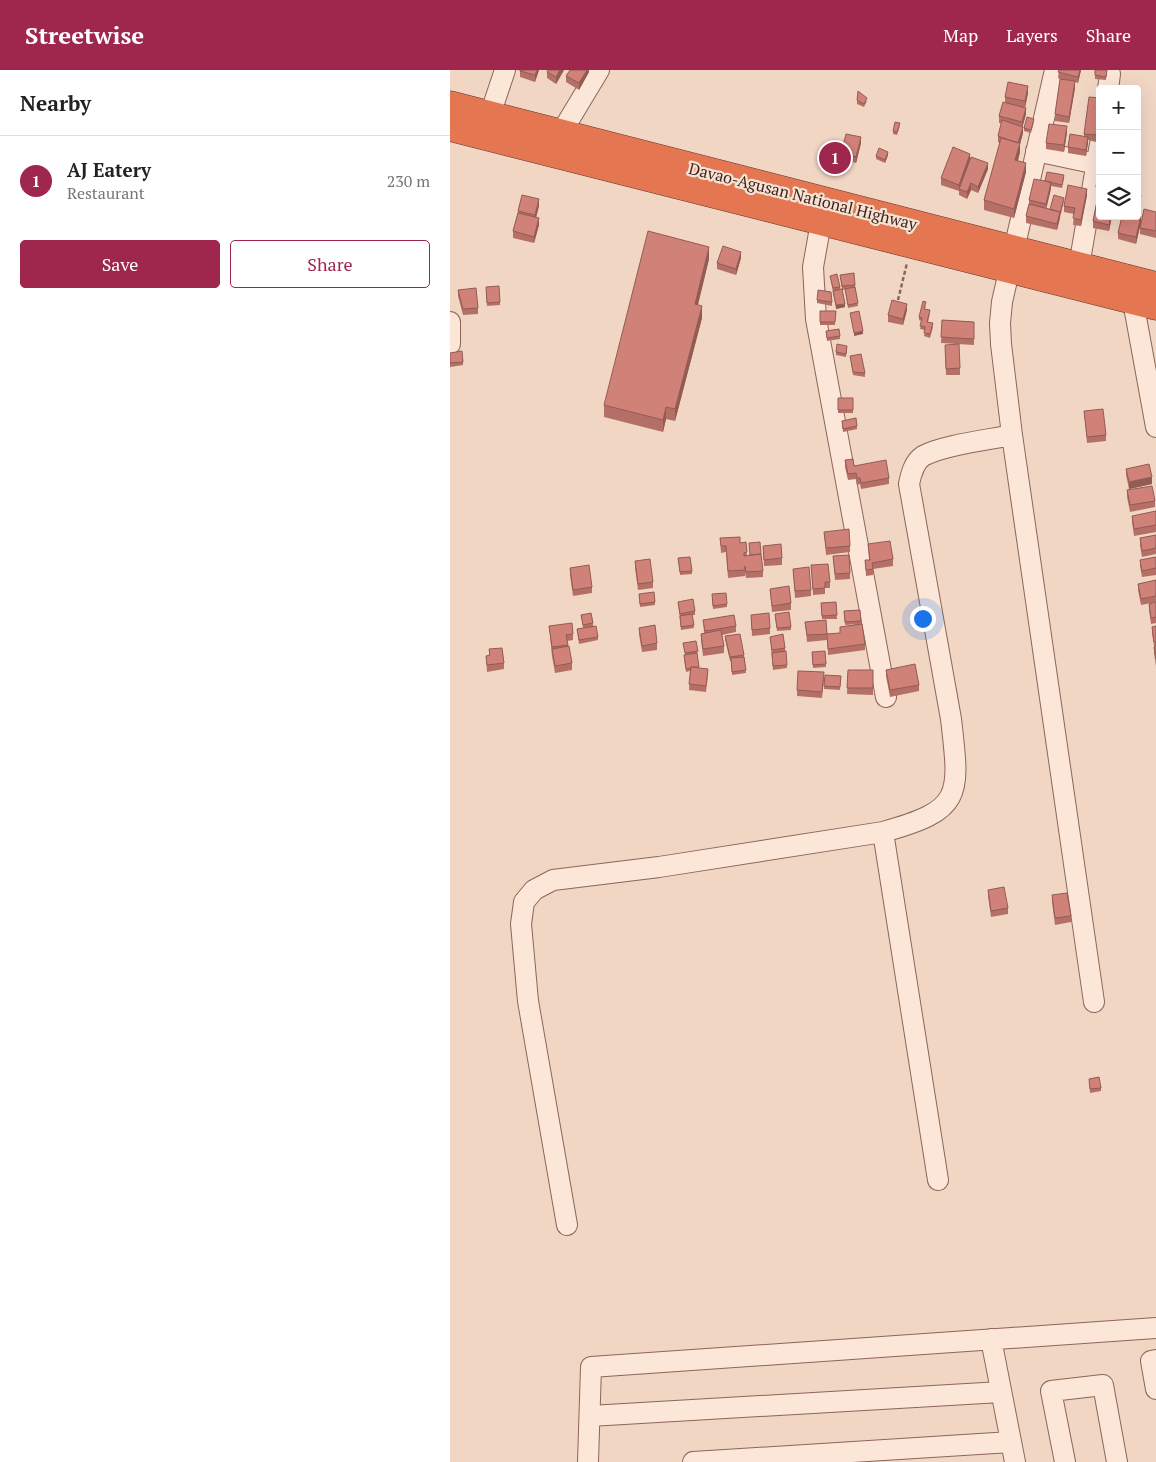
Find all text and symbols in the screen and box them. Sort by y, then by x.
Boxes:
text: Streetwise [25,19,144,51]
text: Map [943,23,978,47]
text: Layers [1006,23,1058,47]
text: Share [1086,23,1131,47]
map controls [1096,85,1141,220]
button: + [1096,85,1141,130]
text: Nearby [20,89,91,117]
button: − [1096,130,1141,175]
pin: 1 [819,139,851,177]
text: AJ Eatery [67,157,151,182]
street label: Davao-Agusan National Highway [686,157,920,235]
text: 1 [31,170,41,192]
text: 230 m [387,170,430,192]
button: layers [1096,175,1141,220]
text: Restaurant [67,182,145,204]
button: Save [20,240,220,288]
button: Share [230,240,430,288]
your location [910,606,936,632]

